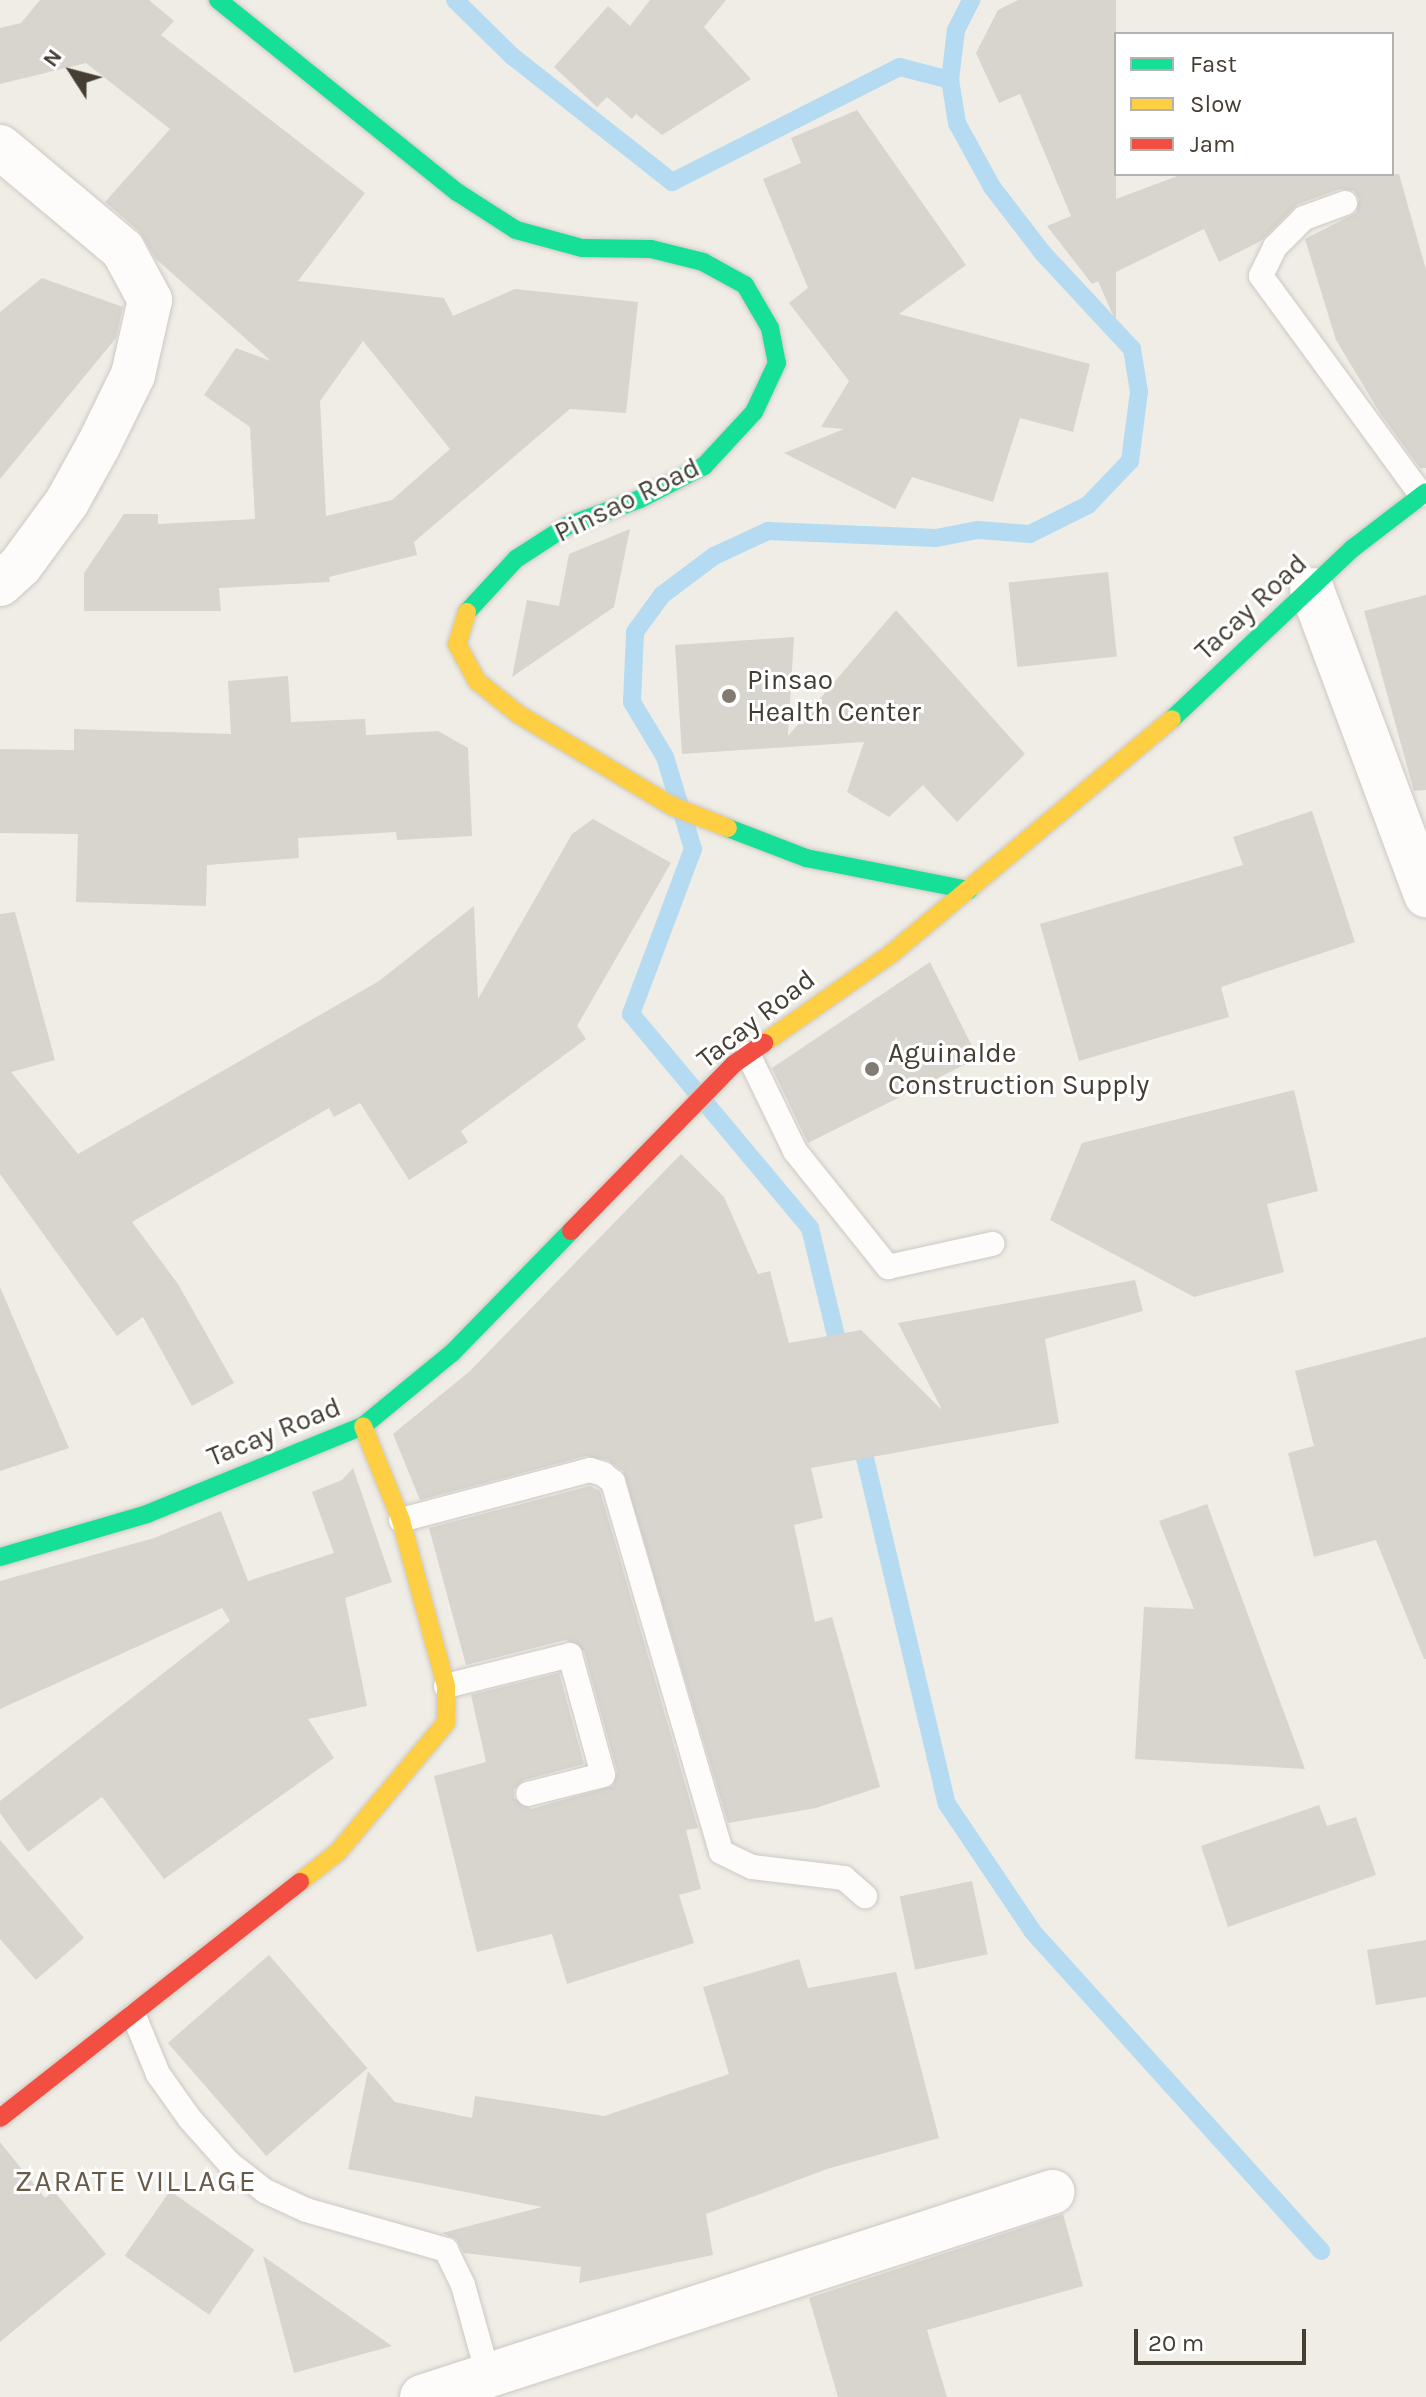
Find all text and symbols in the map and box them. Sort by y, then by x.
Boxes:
north arrow [32,32,112,112]
legend [1114,32,1394,176]
text: N [37,44,68,72]
text: Fast [1190,50,1237,78]
text: Slow [1190,90,1242,118]
text: Jam [1190,130,1235,158]
street label: Pinsao Road [549,450,705,550]
street label: Tacay Road [1188,547,1314,667]
place label: Pinsao Health Center [747,663,921,729]
marker: Pinsao Health Center [718,685,740,707]
street label: Tacay Road [690,962,822,1076]
place label: Aguinalde Construction Supply [888,1036,1149,1102]
marker: Aguinalde Construction Supply [863,1060,881,1078]
street label: Tacay Road [202,1390,346,1474]
district label: ZARATE VILLAGE [14,2163,258,2199]
scale bar [1138,2313,1310,2363]
text: 20 m [1148,2329,1204,2357]

